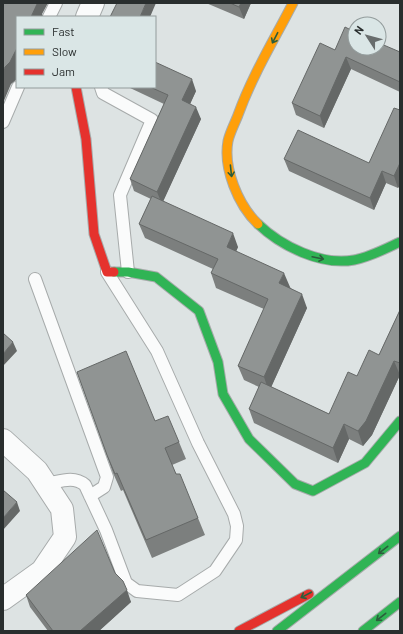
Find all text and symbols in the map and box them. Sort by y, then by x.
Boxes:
legend [16,16,156,88]
north arrow [347,16,387,56]
text: N [351,23,366,37]
text: Fast [52,24,75,38]
one-way arrow [271,31,278,43]
text: Slow [52,44,77,58]
text: Jam [52,64,75,78]
one-way arrow [227,164,235,177]
one-way arrow [311,254,324,262]
one-way arrow [377,546,388,554]
one-way arrow [300,592,312,600]
one-way arrow [376,612,387,621]

